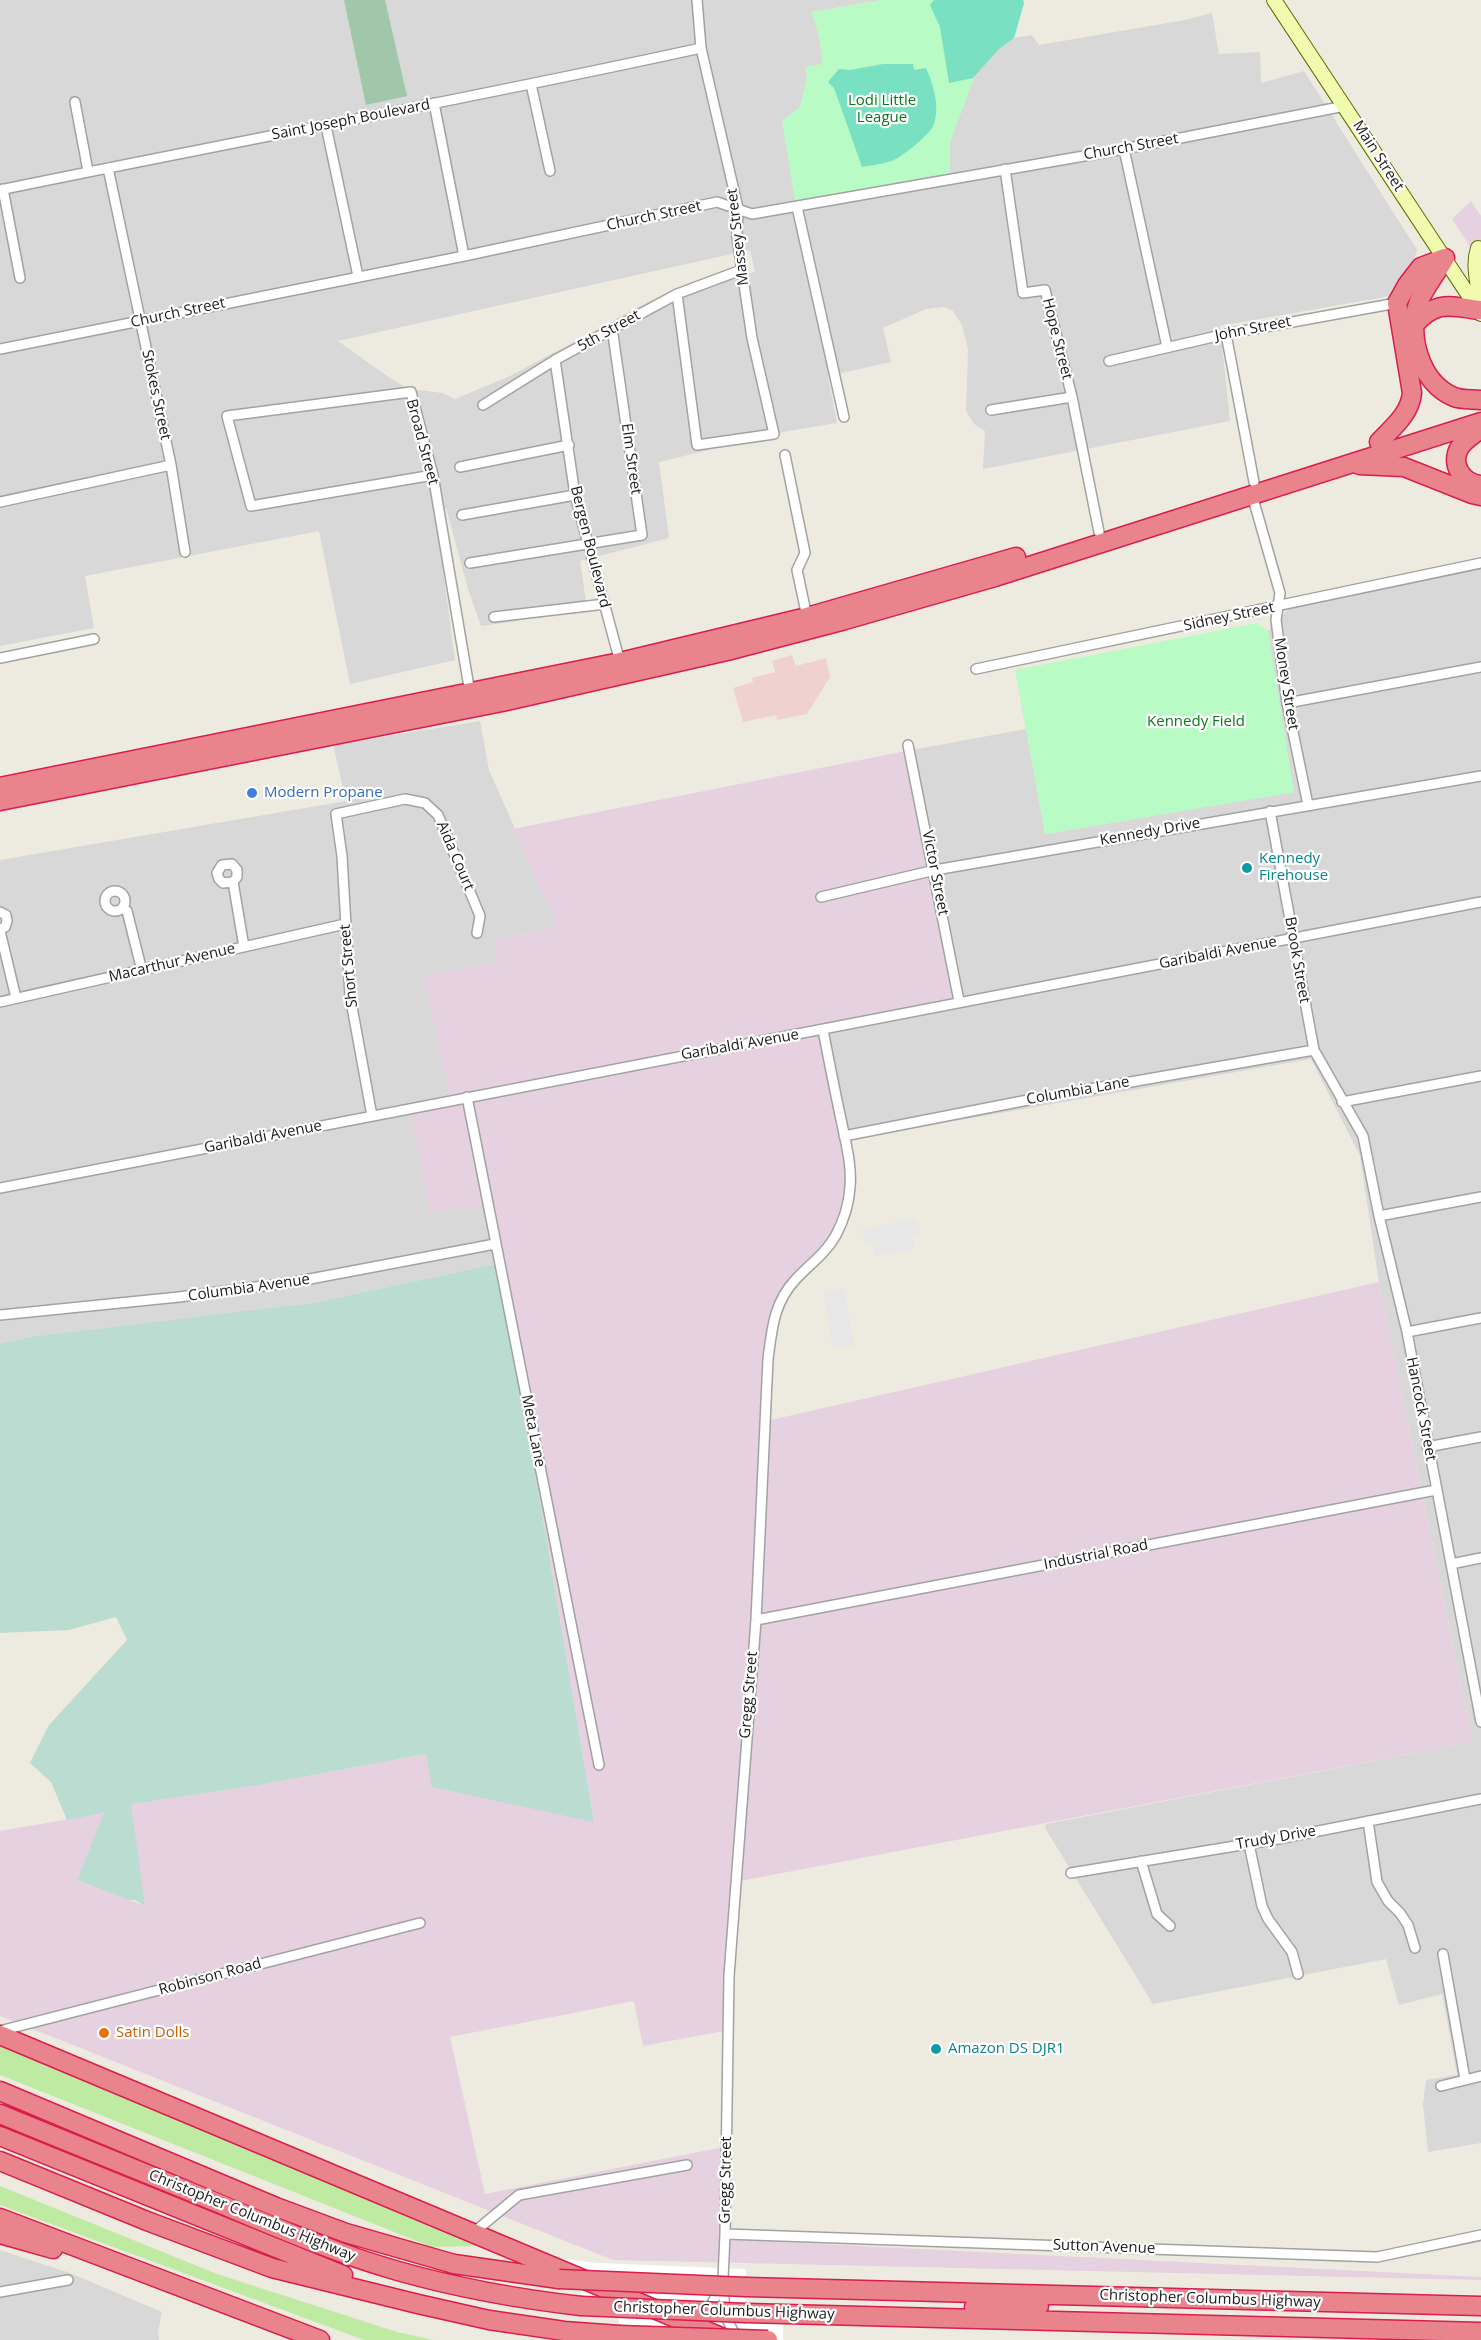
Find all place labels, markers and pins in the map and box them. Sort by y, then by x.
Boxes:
place label: Modern Propane [264,784,383,802]
marker: Modern Propane [245,786,259,800]
place label: Kennedy Firehouse [1259,850,1328,885]
marker: Kennedy Firehouse [1240,861,1254,875]
place label: Satin Dolls [116,2024,189,2042]
marker: Satin Dolls [97,2026,111,2040]
place label: Amazon DS DJR1 [948,2040,1065,2058]
marker: Amazon DS DJR1 [929,2042,943,2056]

